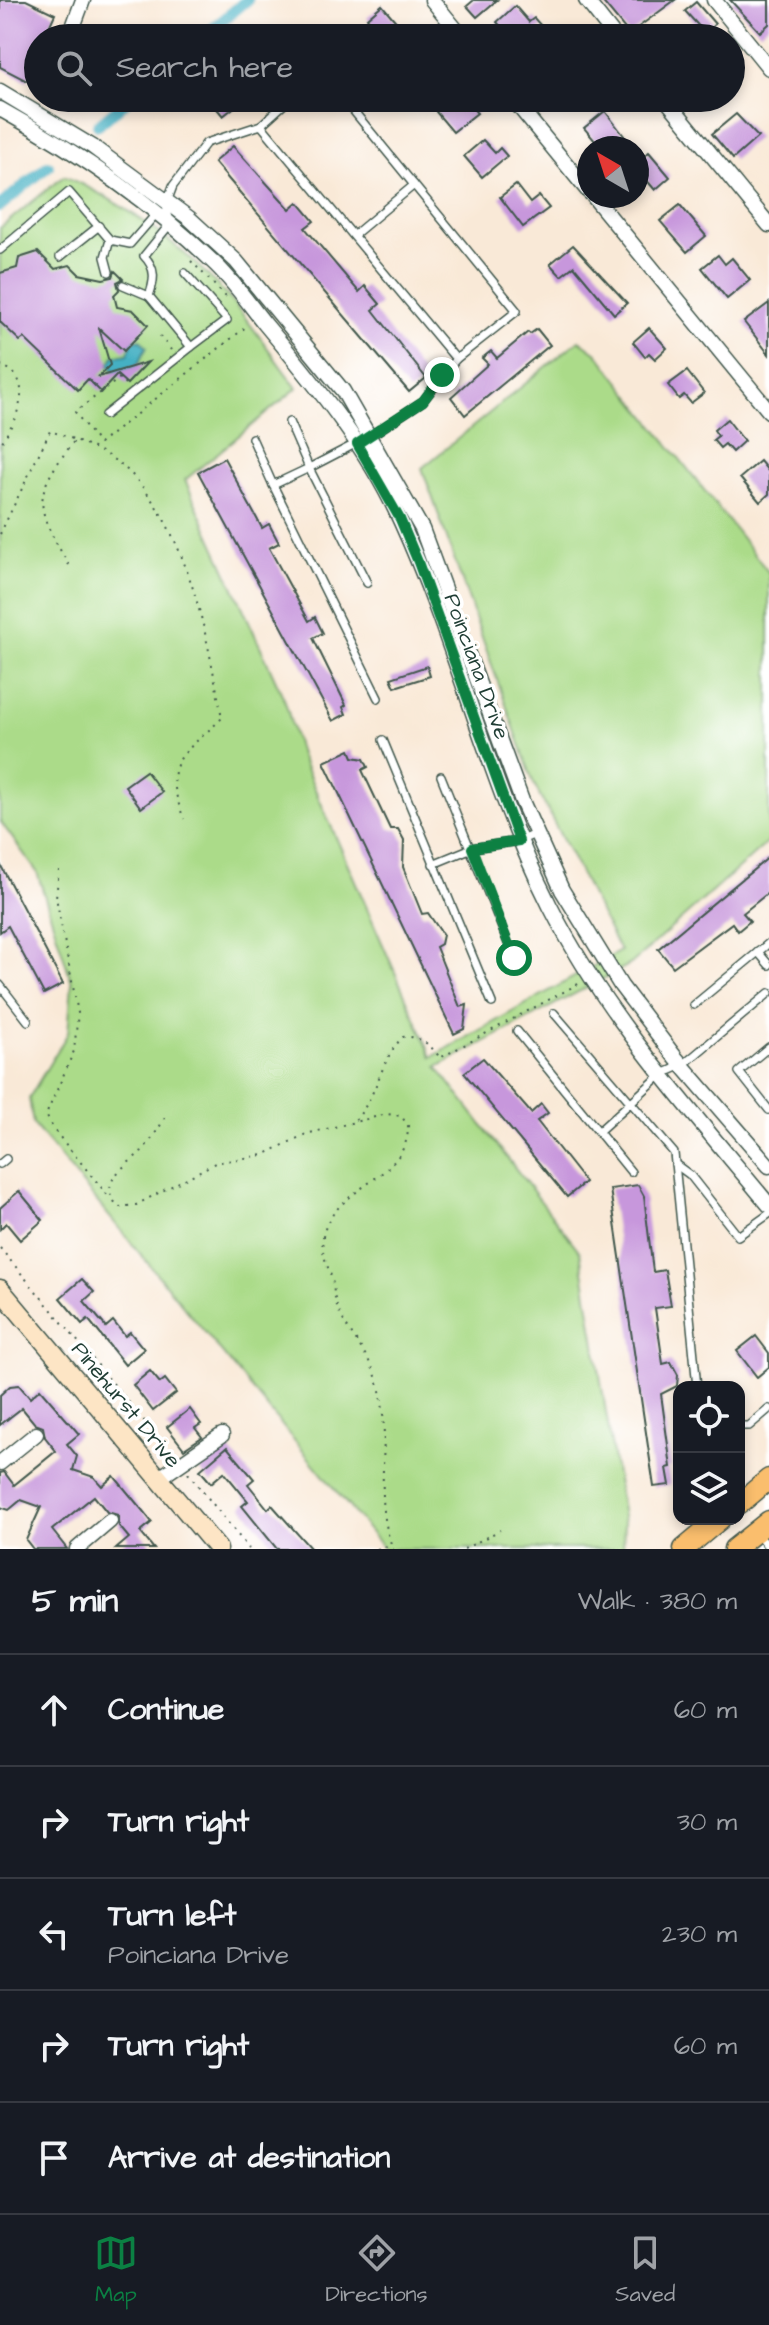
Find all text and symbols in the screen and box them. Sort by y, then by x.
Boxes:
search box [24,24,745,112]
icon: search [52,46,96,90]
text: Search here [116,47,293,89]
north arrow [577,136,649,208]
route end [424,357,460,393]
street label: Poinciana Drive [436,589,517,744]
route start [496,940,532,976]
street label: Pinehurst Drive [64,1335,188,1475]
map controls [673,1381,745,1525]
button: locate [673,1381,745,1453]
button: layers [673,1453,745,1525]
text: 5 min [32,1577,118,1625]
text: Walk · 380 m [578,1583,737,1619]
icon: ahead [32,1688,76,1732]
text: Continue [108,1689,224,1731]
text: 60 m [674,1692,737,1728]
icon: right [32,1800,76,1844]
text: Turn right [108,1801,249,1843]
text: 30 m [677,1804,737,1840]
text: Turn left [108,1895,236,1937]
icon: left [32,1912,76,1956]
text: 230 m [662,1916,737,1952]
text: Poinciana Drive [108,1937,289,1973]
icon: right [32,2024,76,2068]
text: Turn right [108,2025,249,2067]
text: 60 m [674,2028,737,2064]
icon: arrive [32,2136,76,2180]
text: Arrive at destination [108,2137,390,2179]
tab: Map [94,2231,138,2310]
tab: Directions [325,2231,428,2310]
tab: Saved [615,2231,675,2310]

